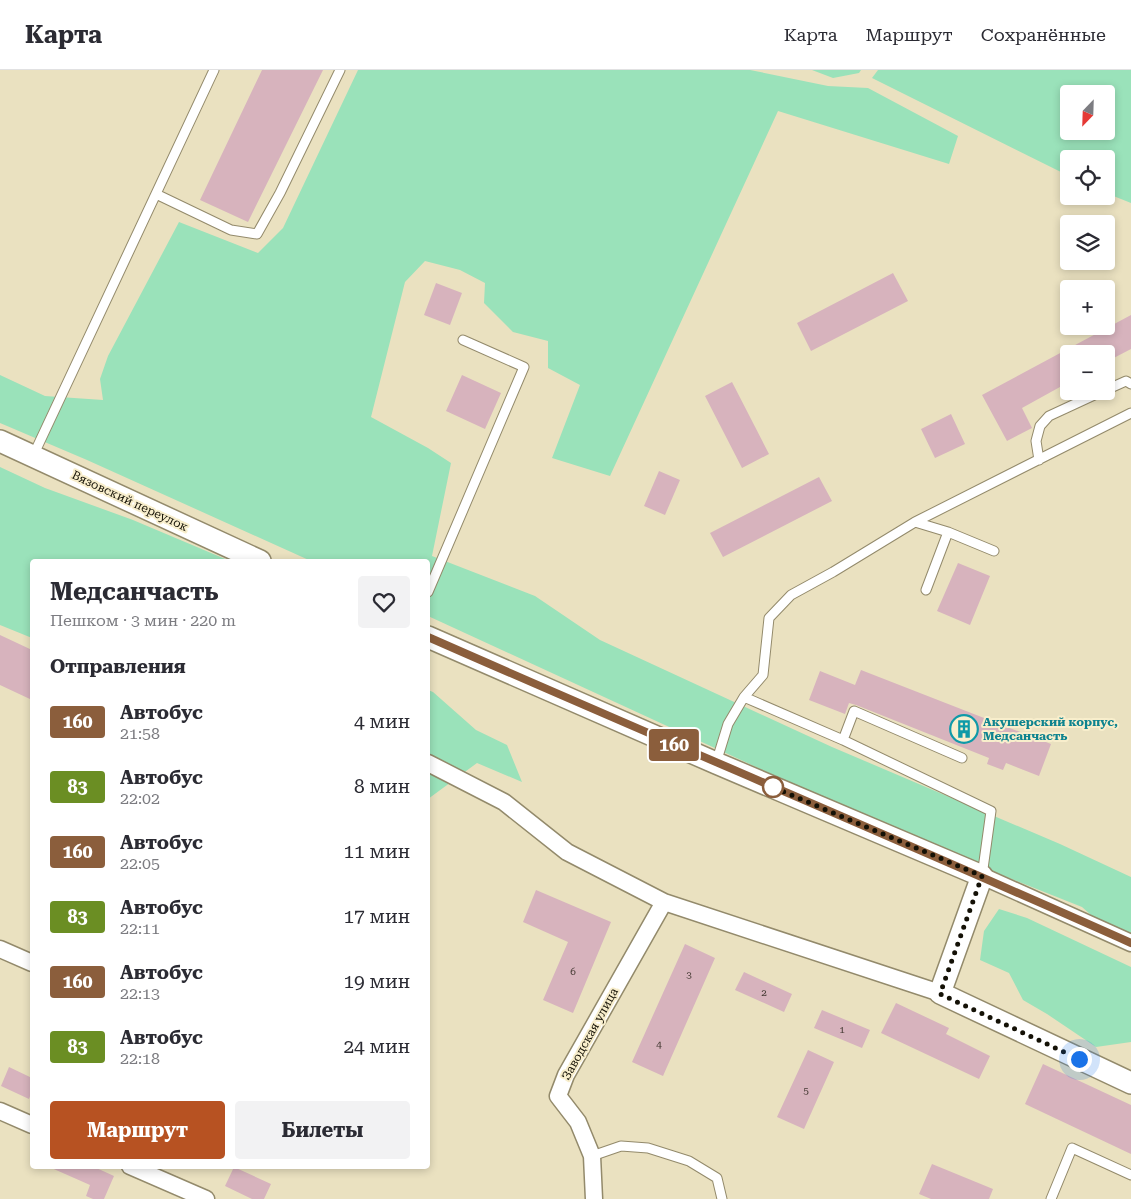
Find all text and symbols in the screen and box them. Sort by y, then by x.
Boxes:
text: Карта [25,21,102,49]
text: Карта [784,24,838,45]
text: Маршрут [866,24,953,45]
text: Сохранённые [981,24,1106,45]
north arrow [1060,85,1115,140]
map controls [1060,85,1115,400]
button: locate [1060,150,1115,205]
button: layers [1060,215,1115,270]
button: + [1060,280,1115,335]
button: − [1060,345,1115,400]
street label: Вязовский переулок [70,468,191,534]
button: heart [358,576,410,628]
text: Медсанчасть [50,578,218,606]
text: Пешком · 3 мин · 220 m [50,611,236,630]
text: Отправления [50,655,186,678]
text: Автобус [120,701,203,724]
text: 4 мин [354,710,410,733]
text: 160 [62,711,93,732]
building icon: Акушерский корпус, Медсанчасть [949,714,979,744]
place label: Акушерский корпус, Медсанчасть [983,715,1118,743]
text: 21:58 [120,724,160,743]
line badge: 160 [645,729,703,761]
text: 160 [659,734,689,755]
text: Автобус [120,766,203,789]
text: 8 мин [354,775,410,798]
text: 83 [67,776,88,797]
unlabelled marker [762,776,784,798]
text: 22:02 [120,789,160,808]
text: Автобус [120,831,203,854]
text: 11 мин [343,840,410,863]
text: 160 [62,841,93,862]
text: 22:05 [120,854,160,873]
text: Автобус [120,896,203,919]
text: 17 мин [343,905,410,928]
text: 83 [67,906,88,927]
text: 22:11 [120,919,160,938]
text: Автобус [120,961,203,984]
house number: 6 [570,966,576,977]
house number: 3 [686,969,692,980]
text: 19 мин [343,970,410,993]
text: 160 [62,971,93,992]
text: 22:13 [120,984,160,1003]
street label: Заводская улица [559,985,621,1082]
house number: 2 [761,987,767,998]
house number: 1 [839,1024,845,1035]
text: Автобус [120,1026,203,1049]
text: 24 мин [343,1035,410,1058]
text: 83 [67,1036,88,1057]
house number: 4 [656,1039,662,1050]
your location [1067,1047,1092,1072]
text: 22:18 [120,1049,160,1068]
house number: 5 [803,1085,809,1096]
button: Маршрут [50,1101,225,1159]
button: Билеты [235,1101,410,1159]

